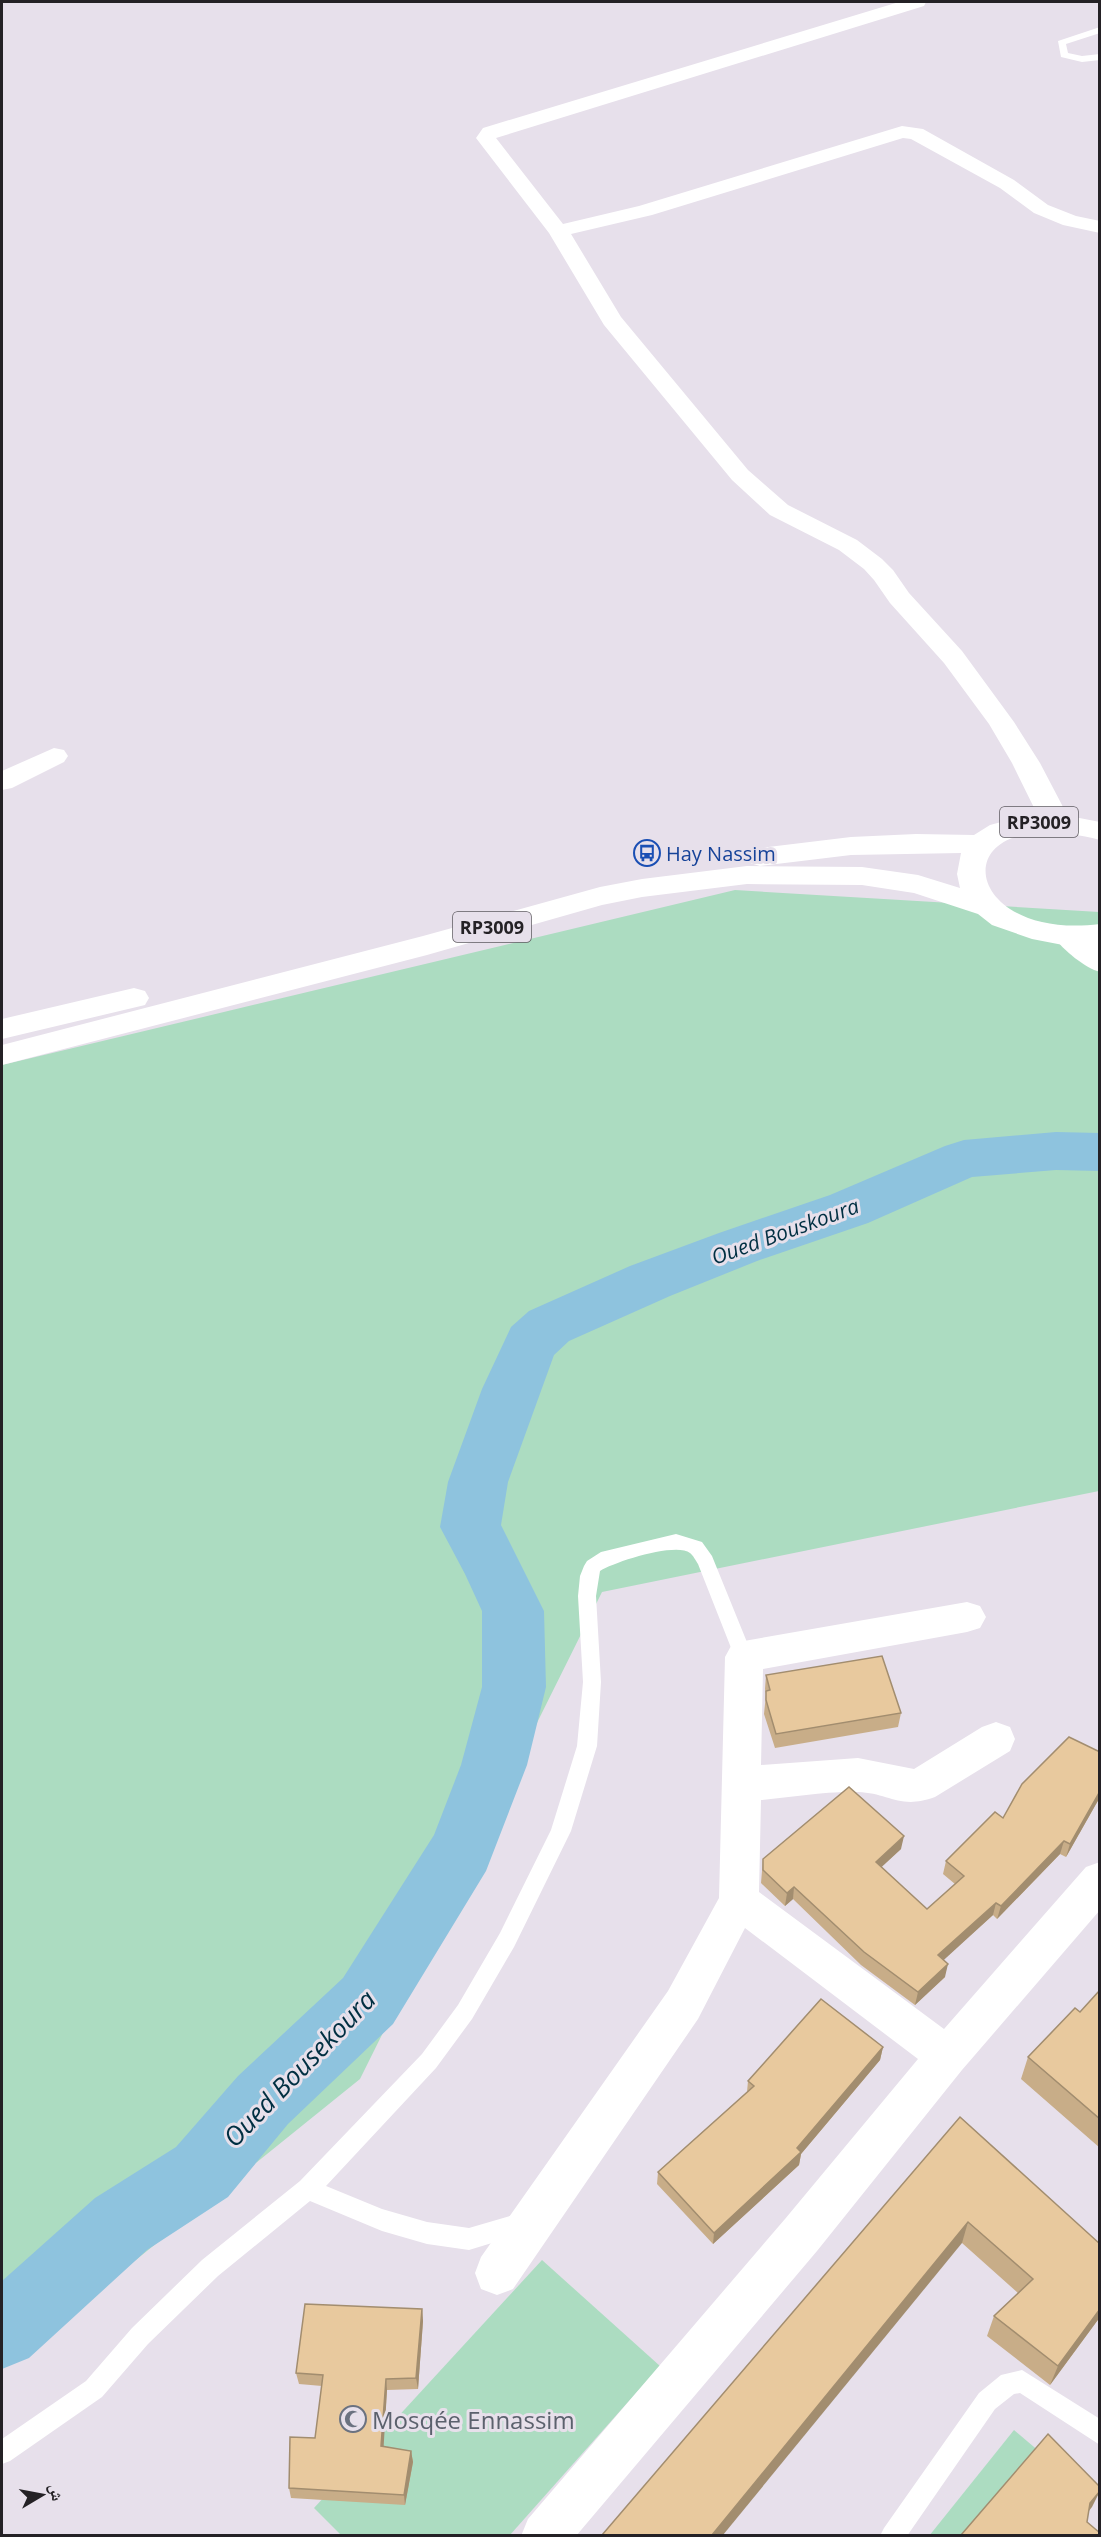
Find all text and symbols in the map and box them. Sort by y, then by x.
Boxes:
road number: RP3009 [1000,807,1078,837]
bus stop icon: Hay Nassim [632,838,662,868]
place label: Hay Nassim [666,840,776,867]
road number: RP3009 [453,912,531,942]
water label: Oued Bouskoura [707,1191,863,1271]
water label: Oued Bousekoura [215,1982,383,2154]
place label: Mosqée Ennassim [372,2403,575,2436]
mosque icon: Mosqée Ennassim [338,2404,368,2434]
north arrow [12,2465,72,2525]
text: ش [44,2482,69,2503]

